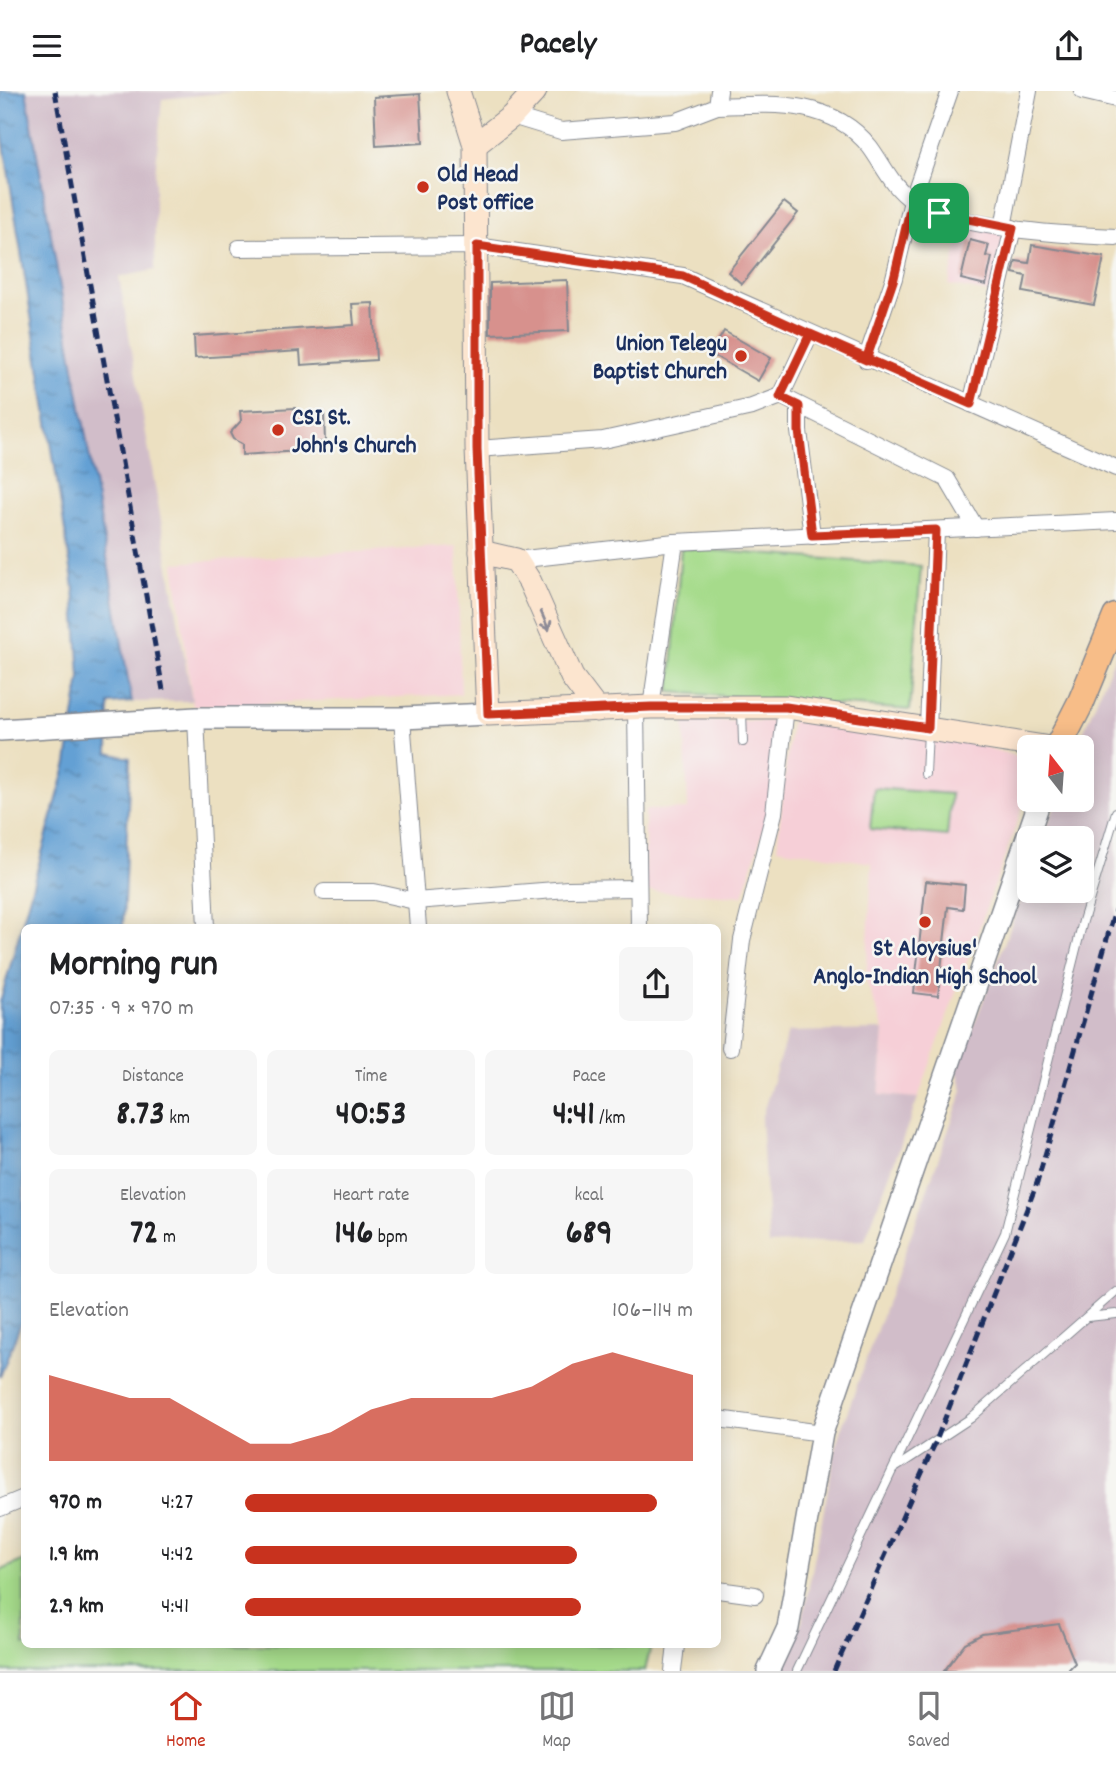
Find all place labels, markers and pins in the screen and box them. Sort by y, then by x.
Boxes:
place label: Old Head Post office [437,159,534,221]
marker: Old Head Post office [415,179,431,195]
pin [909,183,969,243]
place label: Union Telegu Baptist Church [593,328,727,390]
marker: Union Telegu Baptist Church [733,348,749,364]
place label: CSI St. John's Church [292,402,417,464]
marker: CSI St. John's Church [270,422,286,438]
marker: St Aloysius' Anglo-Indian High School [917,914,933,930]
place label: St Aloysius' Anglo-Indian High School [813,933,1037,995]

